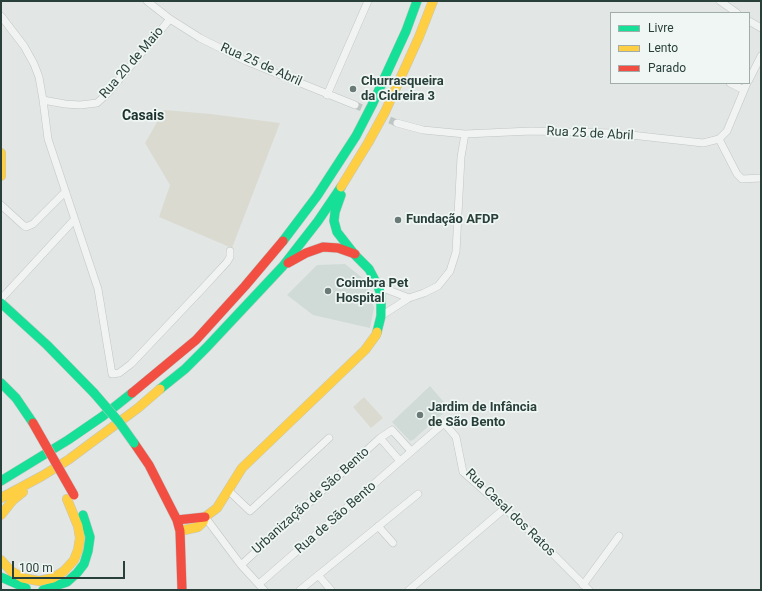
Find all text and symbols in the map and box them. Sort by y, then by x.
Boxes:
legend [610,12,750,84]
text: Livre [648,21,674,35]
street label: Rua 20 de Maio [97,24,167,102]
street label: Rua 25 de Abril [218,40,304,90]
text: Lento [648,41,678,55]
text: Parado [648,61,686,75]
place label: Churrasqueira da Cidreira 3 [361,74,444,105]
marker: Churrasqueira da Cidreira 3 [348,84,358,94]
district label: Casais [122,108,164,124]
street label: Rua 25 de Abril [546,124,634,144]
place label: Fundação AFDP [406,212,499,228]
marker: Fundação AFDP [393,215,403,225]
place label: Coimbra Pet Hospital [336,276,408,307]
marker: Coimbra Pet Hospital [323,286,333,296]
place label: Jardim de Infância de São Bento [428,400,537,431]
marker: Jardim de Infância de São Bento [415,410,425,420]
street label: Urbanização de São Bento [249,444,373,558]
street label: Rua Casal dos Ratos [462,466,558,560]
street label: Rua de São Bento [292,479,380,557]
scale bar [14,553,127,579]
text: 100 m [19,561,53,575]

